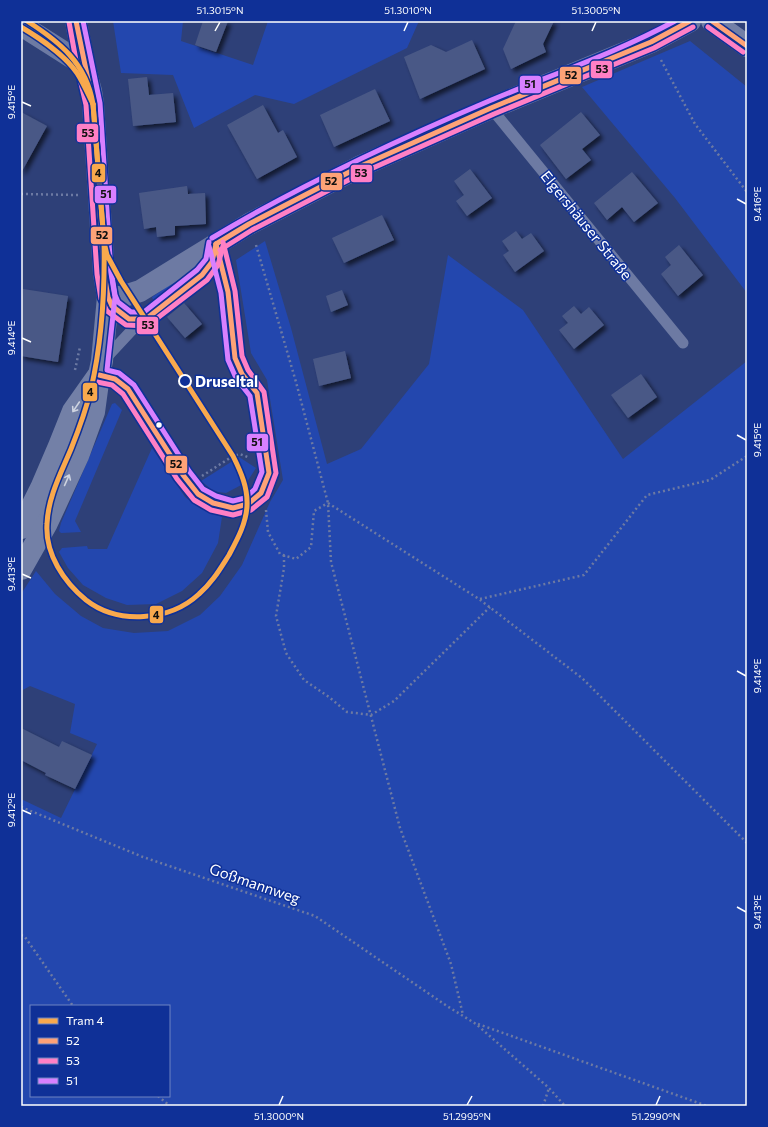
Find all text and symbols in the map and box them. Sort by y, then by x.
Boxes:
text: 51.3015°N [197,4,243,16]
text: 51.3010°N [384,4,432,16]
text: 51.3005°N [571,4,621,16]
line badge: 53 [590,60,613,79]
text: 53 [596,62,608,75]
line badge: 52 [559,66,582,85]
text: 52 [565,68,577,81]
line badge: 51 [519,75,542,94]
text: 51 [524,77,536,90]
text: 9.415°E [5,85,17,119]
line badge: 53 [76,123,99,143]
text: 53 [82,126,94,139]
line badge: 4 [91,163,106,183]
line badge: 53 [350,164,373,183]
text: 4 [95,166,102,179]
text: 53 [355,166,367,179]
street label: Elgershäuser Straße [538,167,637,283]
line badge: 52 [320,172,343,191]
text: 52 [325,174,337,187]
line badge: 51 [94,185,117,204]
text: 51 [100,187,112,200]
text: 9.416°E [751,187,763,221]
line badge: 52 [90,226,113,245]
text: 52 [96,228,108,241]
line badge: 53 [136,316,159,335]
text: 53 [142,318,154,331]
text: 9.414°E [5,321,17,355]
place label: Druseltal [195,372,258,390]
marker: Druseltal [178,374,192,388]
line badge: 4 [82,382,98,402]
text: 4 [87,385,94,398]
one-way arrow [72,401,80,412]
unlabelled marker [154,420,164,430]
text: 9.415°E [751,423,763,457]
line badge: 51 [246,433,269,452]
text: 51 [251,435,263,448]
line badge: 52 [165,455,188,474]
text: 52 [170,457,182,470]
one-way arrow [64,474,71,486]
text: 9.413°E [5,557,17,591]
line badge: 4 [149,605,164,624]
text: 4 [153,608,160,621]
text: 9.414°E [751,659,763,693]
text: 9.412°E [5,793,17,827]
street label: Goßmannweg [207,859,303,907]
text: 9.413°E [751,895,763,929]
legend [30,1005,170,1097]
text: Tram 4 [66,1013,104,1027]
text: 52 [66,1033,80,1047]
text: 53 [66,1053,80,1067]
text: 51 [66,1073,78,1087]
text: 51.3000°N [254,1110,304,1122]
text: 51.2995°N [443,1110,491,1122]
text: 51.2990°N [632,1110,680,1122]

